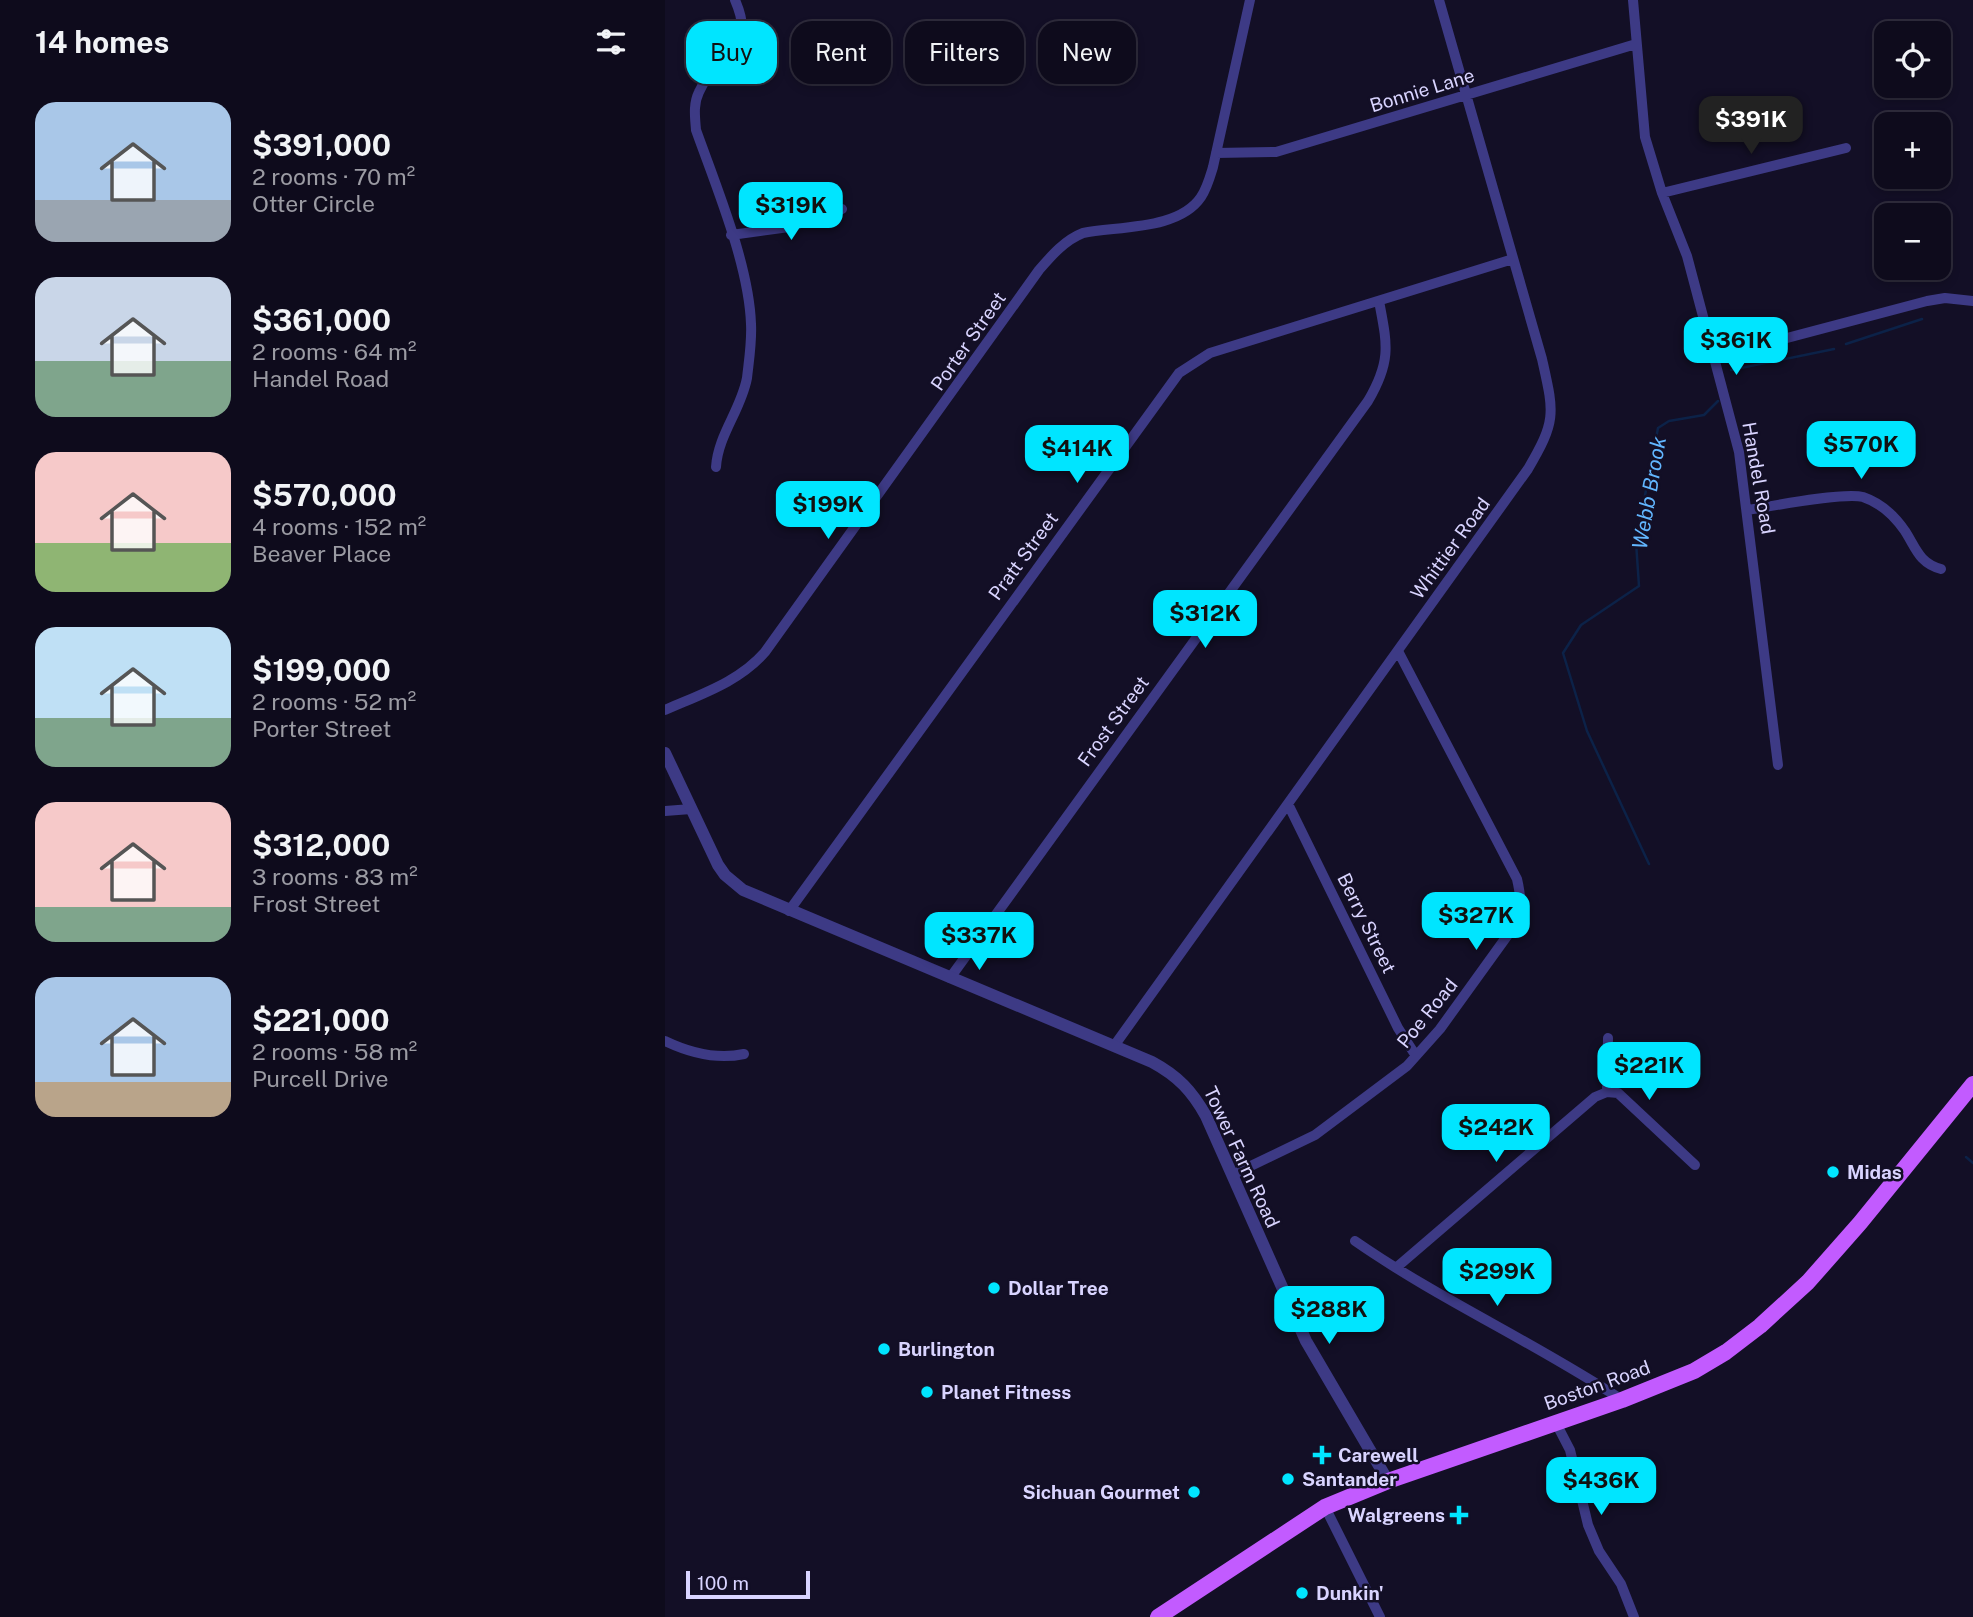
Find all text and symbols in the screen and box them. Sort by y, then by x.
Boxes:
chip: Buy [686,21,777,84]
chip: Rent [791,21,891,84]
chip: Filters [905,21,1024,84]
chip: New [1038,21,1136,84]
map controls [1874,21,1951,280]
button: locate [1874,21,1951,98]
icon: filters [592,23,630,61]
text: 14 homes [35,24,169,60]
street label: Bonnie Lane [1367,64,1477,116]
pin: $391K [1702,96,1800,156]
text: $391K [1715,105,1787,132]
button: + [1874,112,1951,189]
text: $391,000 [252,127,391,163]
icon: home [91,130,175,214]
text: 2 rooms · 70 m² [252,163,415,190]
pin: $319K [742,182,840,242]
text: Otter Circle [252,190,375,217]
text: $319K [755,191,827,218]
button: − [1874,203,1951,280]
street label: Porter Street [926,287,1010,395]
text: $361,000 [252,302,391,338]
icon: home [91,305,175,389]
pin: $361K [1687,318,1785,377]
text: $361K [1700,326,1772,353]
text: 2 rooms · 64 m² [252,338,416,365]
text: Handel Road [252,365,389,392]
street label: Handel Road [1738,420,1780,536]
pin: $570K [1812,421,1910,481]
pin: $414K [1028,426,1126,485]
text: $570K [1823,430,1899,457]
text: $414K [1041,434,1113,461]
water label: Webb Brook [1627,434,1671,551]
text: $570,000 [252,477,397,513]
icon: home [91,480,175,564]
pin: $199K [779,482,877,541]
text: $199K [792,490,864,517]
street label: Whittier Road [1406,493,1494,603]
street label: Pratt Street [984,508,1062,604]
text: 4 rooms · 152 m² [252,513,426,540]
text: Beaver Place [252,540,391,567]
pin: $312K [1156,590,1254,650]
text: $312K [1169,599,1241,626]
text: $199,000 [252,652,391,688]
icon: home [91,655,175,739]
street label: Frost Street [1073,672,1153,770]
text: 2 rooms · 52 m² [252,688,416,715]
text: Porter Street [252,715,392,742]
text: $312,000 [252,827,390,863]
icon: home [91,830,175,914]
text: 3 rooms · 83 m² [252,863,418,890]
street label: Berry Street [1333,869,1401,977]
text: Frost Street [252,890,381,917]
pin: $327K [1427,892,1525,952]
text: $327K [1438,901,1514,928]
pin: $337K [930,912,1028,972]
text: $337K [941,921,1017,948]
street label: Poe Road [1392,974,1462,1052]
text: $221,000 [252,1002,389,1038]
icon: home [91,1005,175,1089]
text: 2 rooms · 58 m² [252,1038,417,1065]
pin: $221K [1600,1042,1698,1102]
text: $221K [1613,1051,1685,1078]
text: Purcell Drive [252,1065,389,1092]
street label: Tower Farm Road [1200,1083,1284,1231]
pin: $242K [1447,1104,1545,1164]
text: $242K [1458,1113,1534,1140]
place label: Midas [1847,1161,1902,1183]
marker: Midas [1825,1164,1841,1180]
pin: $299K [1448,1248,1546,1308]
text: $299K [1459,1257,1536,1284]
place label: Dollar Tree [1008,1277,1109,1299]
marker: Dollar Tree [986,1280,1002,1296]
pin: $288K [1280,1286,1378,1346]
text: $288K [1290,1295,1368,1322]
place label: Burlington [898,1338,995,1360]
marker: Burlington [876,1341,892,1357]
street label: Boston Road [1541,1356,1653,1414]
place label: Planet Fitness [941,1381,1071,1403]
marker: Planet Fitness [919,1384,935,1400]
place label: Carewell [1338,1444,1419,1466]
marker: Carewell [1312,1445,1332,1465]
pin: $436K [1552,1458,1650,1517]
text: $436K [1562,1466,1640,1493]
place label: Santander [1302,1468,1397,1490]
marker: Santander [1280,1471,1296,1487]
place label: Sichuan Gourmet [1023,1481,1180,1503]
marker: Sichuan Gourmet [1186,1484,1202,1500]
place label: Walgreens [1348,1504,1445,1526]
marker: Walgreens [1451,1507,1467,1523]
scale bar [686,1568,810,1600]
text: 100 m [697,1572,749,1594]
place label: Dunkin' [1316,1582,1384,1604]
marker: Dunkin' [1294,1585,1310,1601]

